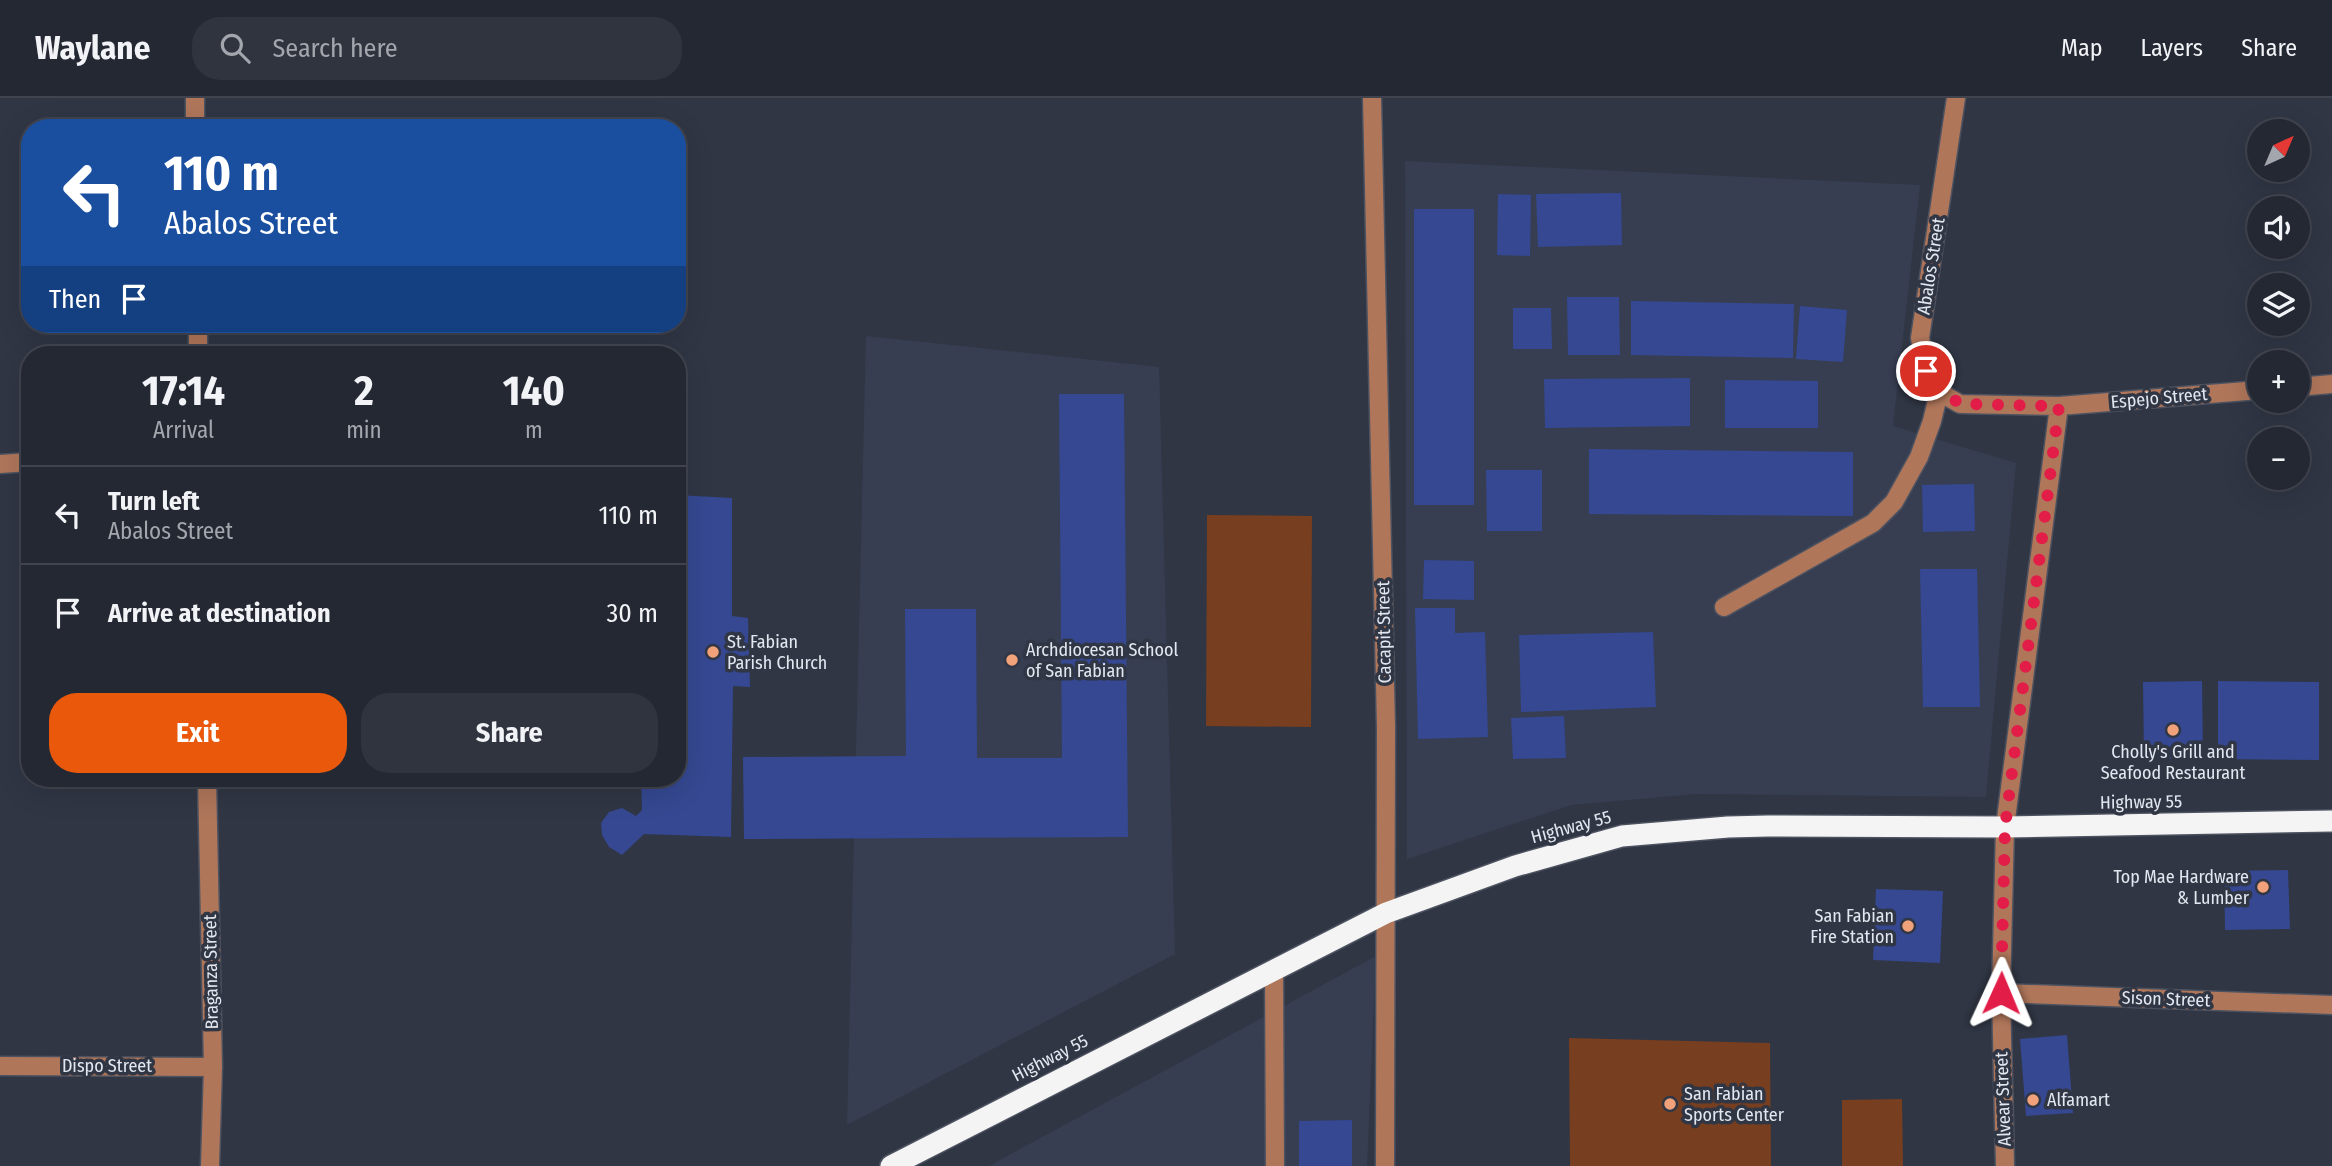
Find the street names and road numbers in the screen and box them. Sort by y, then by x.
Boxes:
street label: Abalos Street [1912,216,1950,316]
street label: Espejo Street [2110,383,2208,413]
street label: Cacapit Street [1372,580,1396,683]
street label: Highway 55 [2100,790,2182,814]
street label: Highway 55 [1528,806,1614,848]
street label: Braganza Street [199,914,223,1030]
street label: Sison Street [2121,986,2211,1012]
street label: Highway 55 [1008,1030,1092,1086]
street label: Alvear Street [1990,1051,2016,1147]
street label: Dispo Street [62,1055,152,1077]

